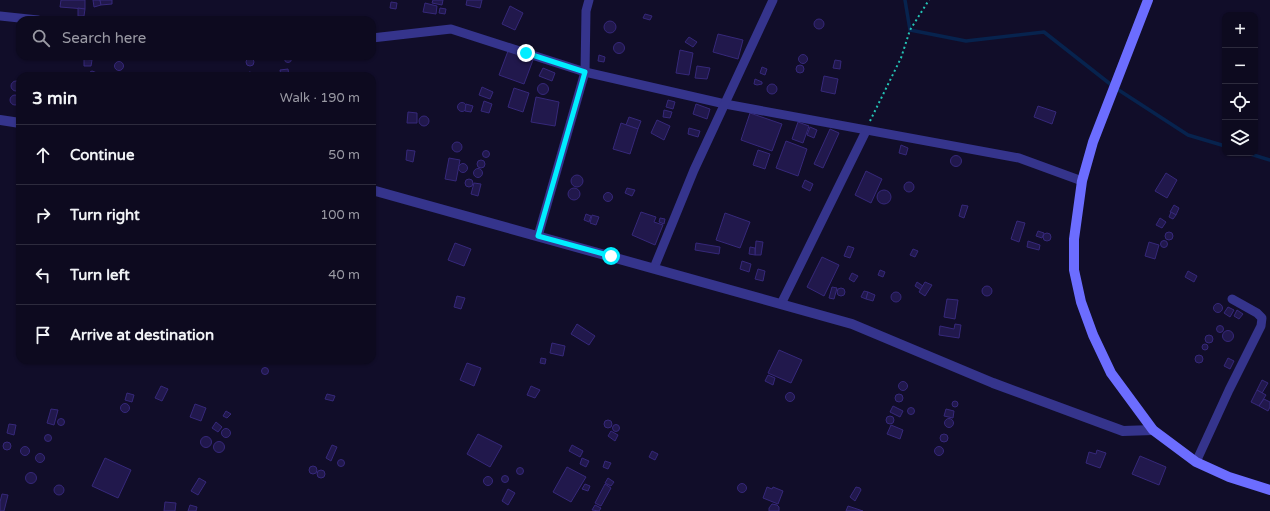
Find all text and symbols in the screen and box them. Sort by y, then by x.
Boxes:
map controls [1222,12,1258,156]
button: + [1222,12,1258,48]
search box [16,16,376,60]
icon: search [30,27,52,49]
text: Search here [62,29,146,47]
route end [517,44,535,62]
button: − [1222,48,1258,84]
button: locate [1222,84,1258,120]
text: 3 min [32,88,77,109]
text: Walk · 190 m [280,90,360,106]
button: layers [1222,120,1258,156]
icon: ahead [32,144,54,166]
text: Continue [70,146,134,164]
text: 50 m [328,147,360,163]
icon: right [32,204,54,226]
text: Turn right [70,206,140,224]
text: 100 m [320,207,360,223]
route start [602,247,620,265]
icon: left [32,264,54,286]
text: Turn left [70,266,130,284]
text: 40 m [328,267,360,283]
icon: arrive [32,324,54,346]
text: Arrive at destination [70,326,214,344]

